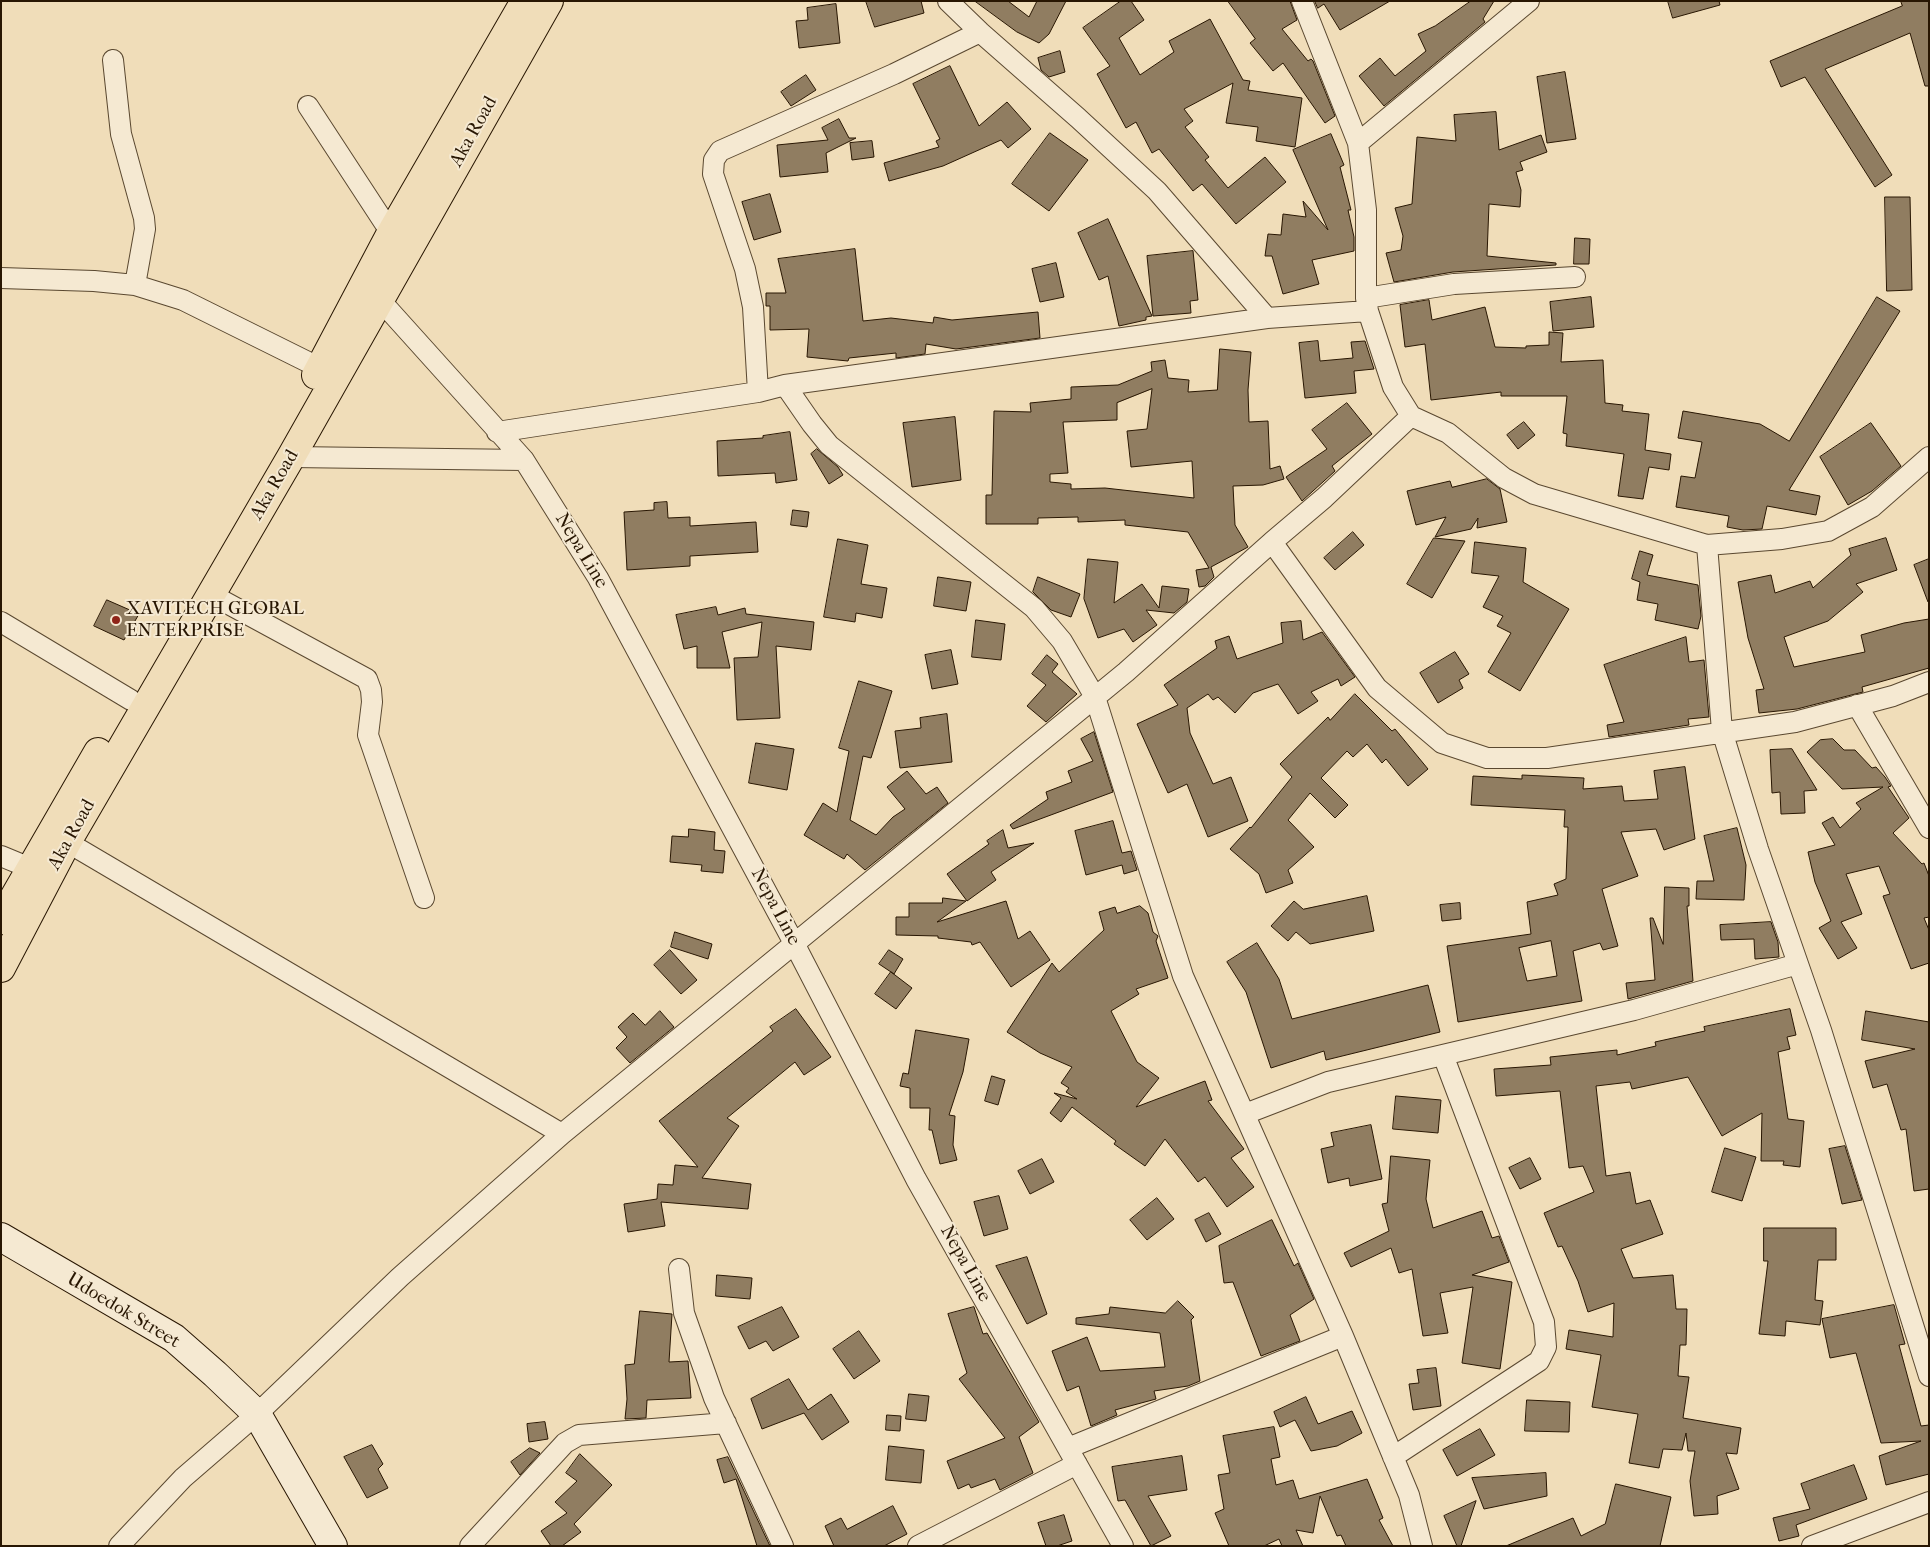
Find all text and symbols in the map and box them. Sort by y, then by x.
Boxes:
street label: Aka Road [445,93,503,171]
street label: Aka Road [246,446,304,524]
street label: Nepa Line [550,509,612,593]
place label: XAVITECH GLOBAL ENTERPRISE [126,598,304,642]
marker: XAVITECH GLOBAL ENTERPRISE [110,614,122,626]
street label: Aka Road [43,796,101,874]
street label: Nepa Line [745,865,805,949]
street label: Nepa Line [935,1222,995,1306]
street label: Udoedok Street [62,1268,184,1354]

